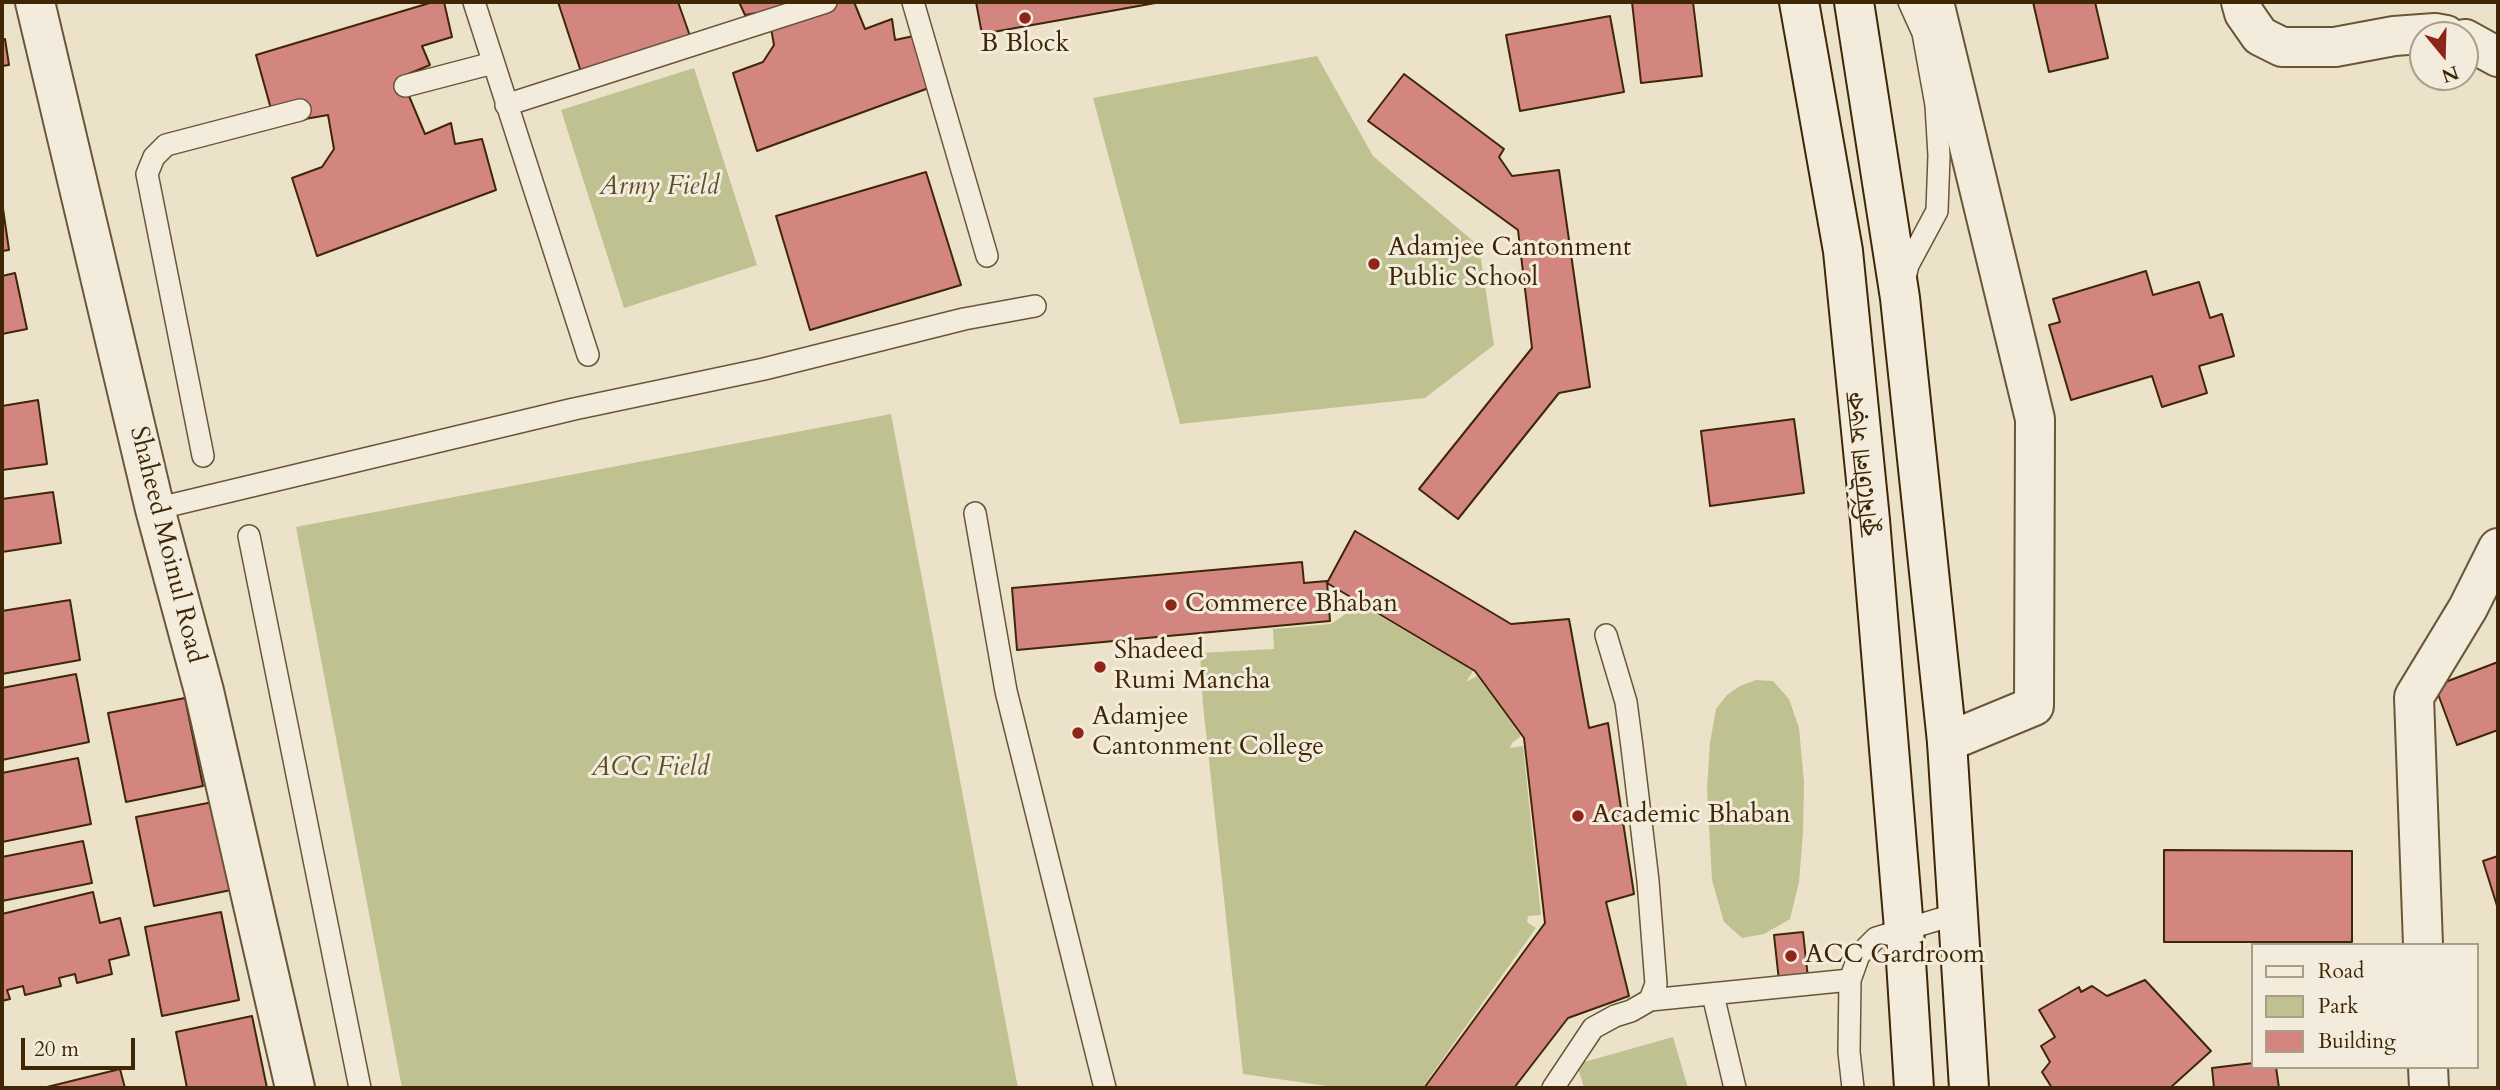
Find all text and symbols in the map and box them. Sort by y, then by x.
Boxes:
marker: B Block [1017,10,1033,26]
north arrow [2409,21,2479,91]
place label: B Block [981,29,1069,61]
text: N [2438,59,2462,89]
park label: Army Field [599,172,719,204]
place label: Adamjee Cantonment Public School [1388,233,1631,294]
marker: Adamjee Cantonment Public School [1366,256,1382,272]
street label: কুর্মিটোলা সড়ক [1841,390,1887,538]
street label: Shaheed Moinul Road [121,423,211,667]
place label: Commerce Bhaban [1185,589,1398,621]
marker: Commerce Bhaban [1163,597,1179,613]
place label: Shadeed Rumi Mancha [1114,636,1270,698]
marker: Shadeed Rumi Mancha [1092,659,1108,675]
place label: Adamjee Cantonment College [1092,702,1324,764]
marker: Adamjee Cantonment College [1070,725,1086,741]
park label: ACC Field [591,753,709,785]
place label: Academic Bhaban [1592,800,1791,832]
marker: Academic Bhaban [1570,808,1586,824]
place label: ACC Gardroom [1805,940,1985,972]
legend [2252,943,2479,1069]
marker: ACC Gardroom [1783,948,1799,964]
text: Road [2318,957,2364,986]
text: Park [2318,992,2358,1021]
scale bar [24,1024,138,1068]
text: Building [2318,1027,2396,1056]
text: 20 m [34,1035,79,1064]

